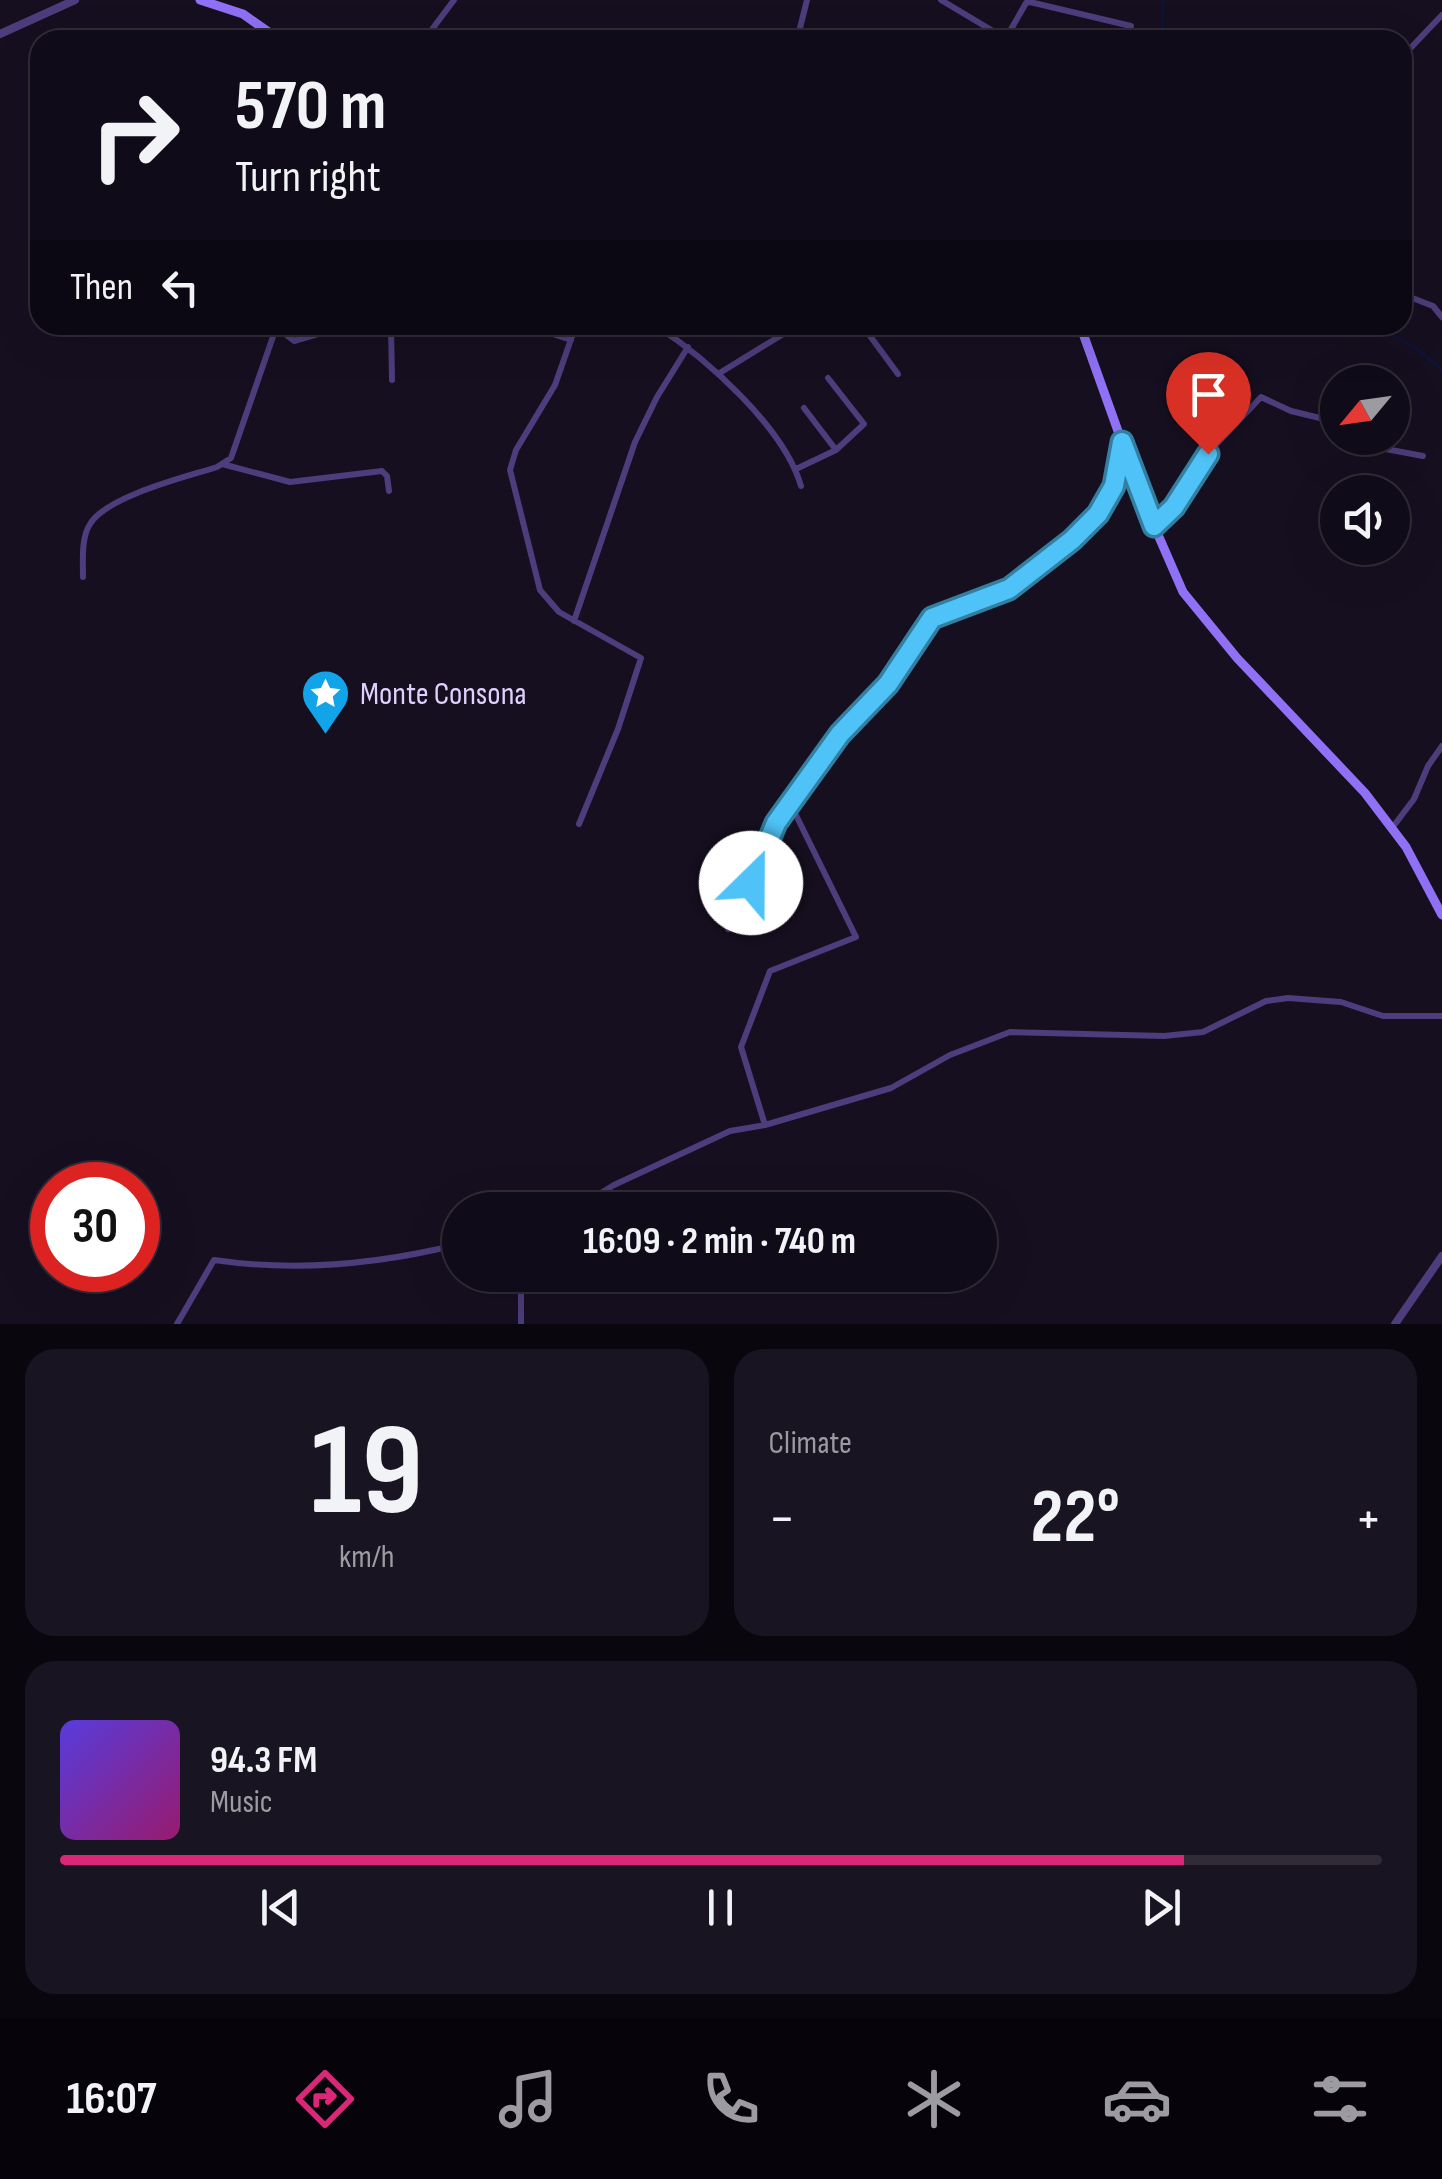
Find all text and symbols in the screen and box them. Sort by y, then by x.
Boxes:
text: 570 m [235,65,386,149]
icon: right [70,70,200,200]
text: Turn right [235,150,381,205]
icon: left [153,260,208,315]
text: Then [70,265,133,310]
pin [1166,352,1251,455]
north arrow [1320,365,1410,455]
map controls [1320,365,1410,565]
icon: arrive [1181,367,1236,422]
button: sound [1320,475,1410,565]
place icon: Monte Consona [299,668,351,736]
place label: Monte Consona [360,675,527,714]
position arrow [699,831,803,935]
speed limit sign: 30 [30,1162,160,1292]
text: 16:09 · 2 min · 740 m [583,1219,856,1264]
text: 19 [310,1395,423,1551]
text: Climate [769,1424,852,1463]
text: 22° [1031,1473,1120,1564]
text: − [769,1486,795,1553]
text: + [1355,1486,1382,1553]
text: km/h [339,1538,394,1577]
text: 94.3 FM [210,1738,317,1783]
text: Music [210,1783,273,1822]
icon: previous [253,1880,308,1935]
icon: pause [693,1880,748,1935]
icon: next [1134,1880,1189,1935]
icon: directions [290,2064,360,2134]
icon: music [493,2064,563,2134]
icon: phone [696,2064,766,2134]
icon: climate [899,2064,969,2134]
icon: car [1102,2064,1172,2134]
icon: filters [1305,2064,1375,2134]
text: 16:07 [67,2072,156,2127]

